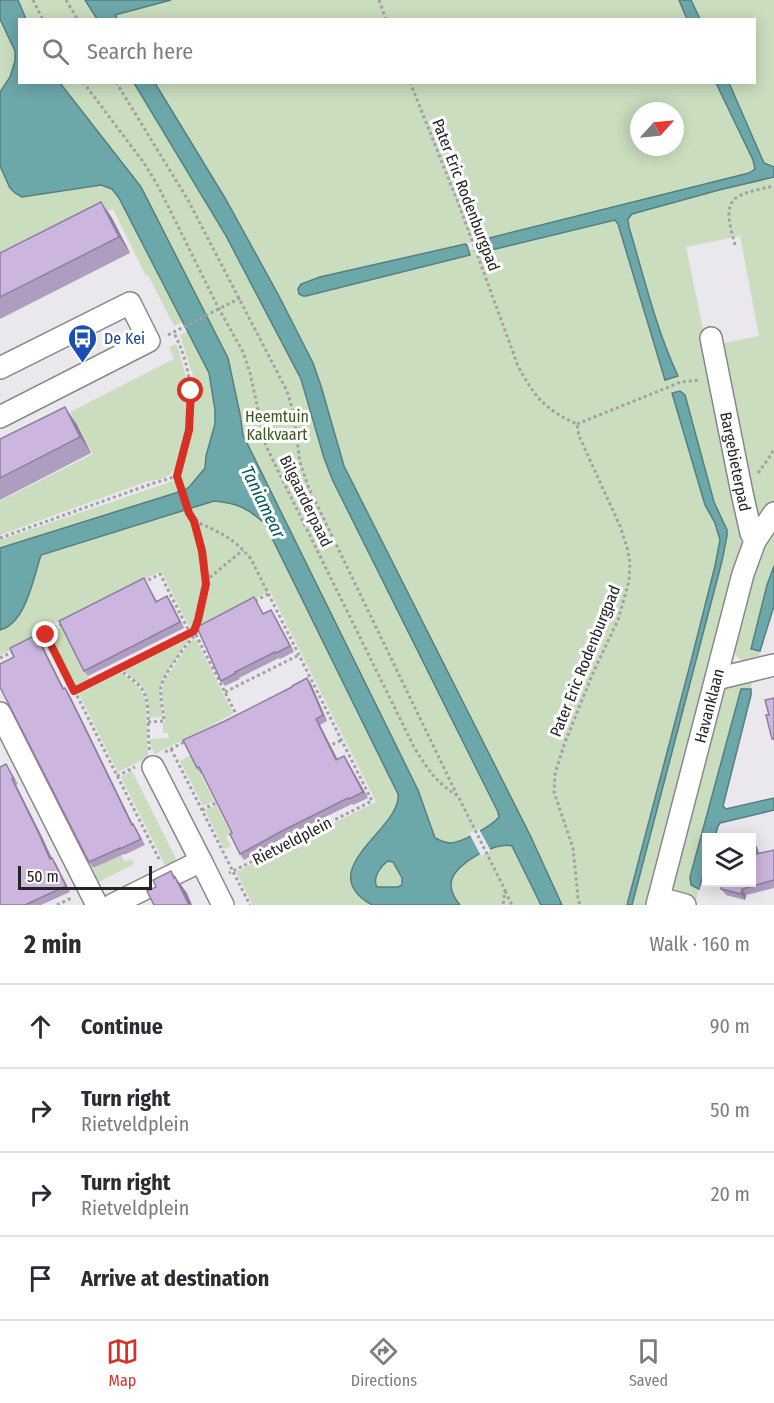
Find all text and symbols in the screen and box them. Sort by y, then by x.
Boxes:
search box [18,18,756,84]
icon: search [39,35,72,68]
text: Search here [87,38,193,65]
north arrow [630,102,684,156]
street label: Pater Eric Rodenburgpad [428,116,504,274]
bus stop icon: De Kei [67,322,99,364]
place label: De Kei [104,329,145,348]
route start [177,377,203,403]
park label: Heemtuin Kalkvaart [245,407,309,444]
street label: Bargebieterpad [716,410,755,513]
street label: Bilgaarderpaad [276,452,336,550]
water label: Taniamear [236,462,290,542]
street label: Pater Eric Rodenburgpad [546,583,624,739]
route end [32,621,58,647]
street label: Havanklaan [690,666,728,745]
street label: Rietveldplein [249,813,335,869]
map controls [702,833,756,887]
button: layers [702,833,756,887]
scale bar [18,863,152,890]
text: 50 m [27,867,59,886]
text: 2 min [24,929,82,960]
text: Walk · 160 m [650,932,750,956]
icon: ahead [24,1010,57,1043]
text: Continue [81,1013,163,1040]
text: 90 m [710,1014,750,1038]
text: Turn right [81,1085,170,1112]
icon: right [24,1094,57,1127]
text: 50 m [710,1098,750,1122]
text: Rietveldplein [81,1112,189,1136]
text: Turn right [81,1169,170,1196]
icon: right [24,1178,57,1211]
text: 20 m [711,1182,750,1206]
text: Rietveldplein [81,1196,189,1220]
icon: arrive [24,1262,57,1295]
text: Arrive at destination [81,1265,269,1292]
tab: Map [106,1335,139,1390]
tab: Directions [351,1335,417,1390]
tab: Saved [629,1335,668,1390]

